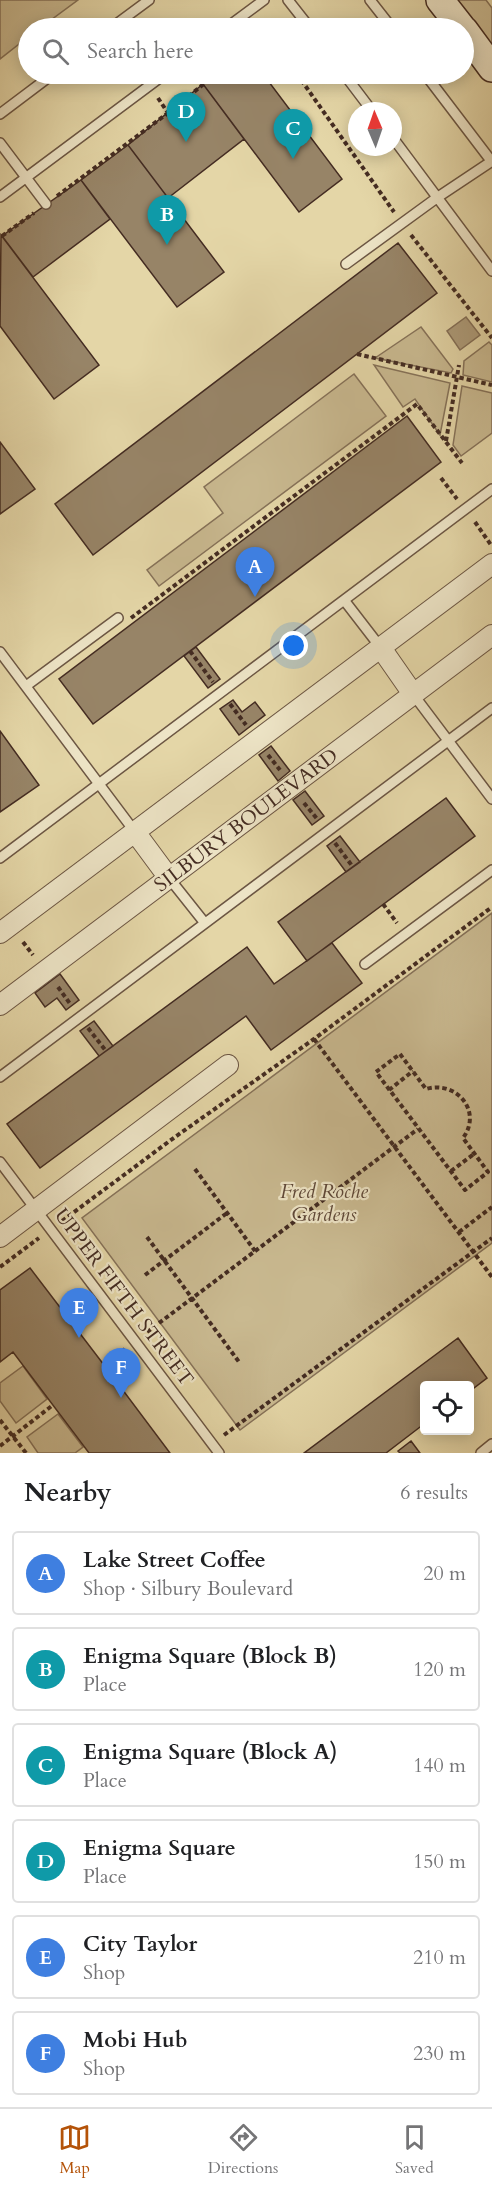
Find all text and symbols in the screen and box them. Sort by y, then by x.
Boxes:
search box [18,18,474,84]
icon: search [39,35,72,68]
text: Search here [87,36,194,66]
pin: D [166,92,206,142]
north arrow [348,102,402,156]
pin: C [274,110,312,159]
pin: B [148,196,186,245]
pin: A [236,548,274,597]
your location [279,631,308,660]
street label: SILBURY BOULEVARD [149,742,343,898]
park label: Fred Roche Gardens [280,1178,368,1228]
street label: UPPER FIFTH STREET [49,1204,199,1390]
pin: E [60,1288,98,1338]
pin: F [102,1348,140,1398]
map controls [420,1381,474,1435]
button: locate [420,1381,474,1435]
text: Nearby [24,1475,112,1510]
text: 6 results [400,1479,468,1506]
text: Lake Street Coffee [83,1545,266,1575]
text: A [38,1560,53,1587]
text: 20 m [423,1560,466,1587]
text: Shop · Silbury Boulevard [83,1575,293,1602]
text: Enigma Square (Block B) [83,1641,337,1671]
text: B [38,1656,53,1683]
text: 120 m [413,1656,466,1683]
text: Place [83,1671,127,1698]
text: Enigma Square (Block A) [83,1737,338,1767]
text: C [38,1752,53,1779]
text: 140 m [413,1752,466,1779]
text: Place [83,1767,127,1794]
text: Enigma Square [83,1833,236,1863]
text: D [37,1848,54,1875]
text: 150 m [413,1848,466,1875]
text: Place [83,1863,127,1890]
text: City Taylor [83,1929,197,1959]
text: E [39,1944,52,1971]
text: 210 m [413,1944,466,1971]
text: Shop [83,1959,125,1986]
text: Mobi Hub [83,2025,188,2055]
text: F [40,2040,51,2067]
text: 230 m [413,2040,466,2067]
text: Shop [83,2055,125,2082]
tab: Map [58,2121,91,2179]
tab: Directions [208,2121,278,2179]
tab: Saved [395,2121,434,2179]

